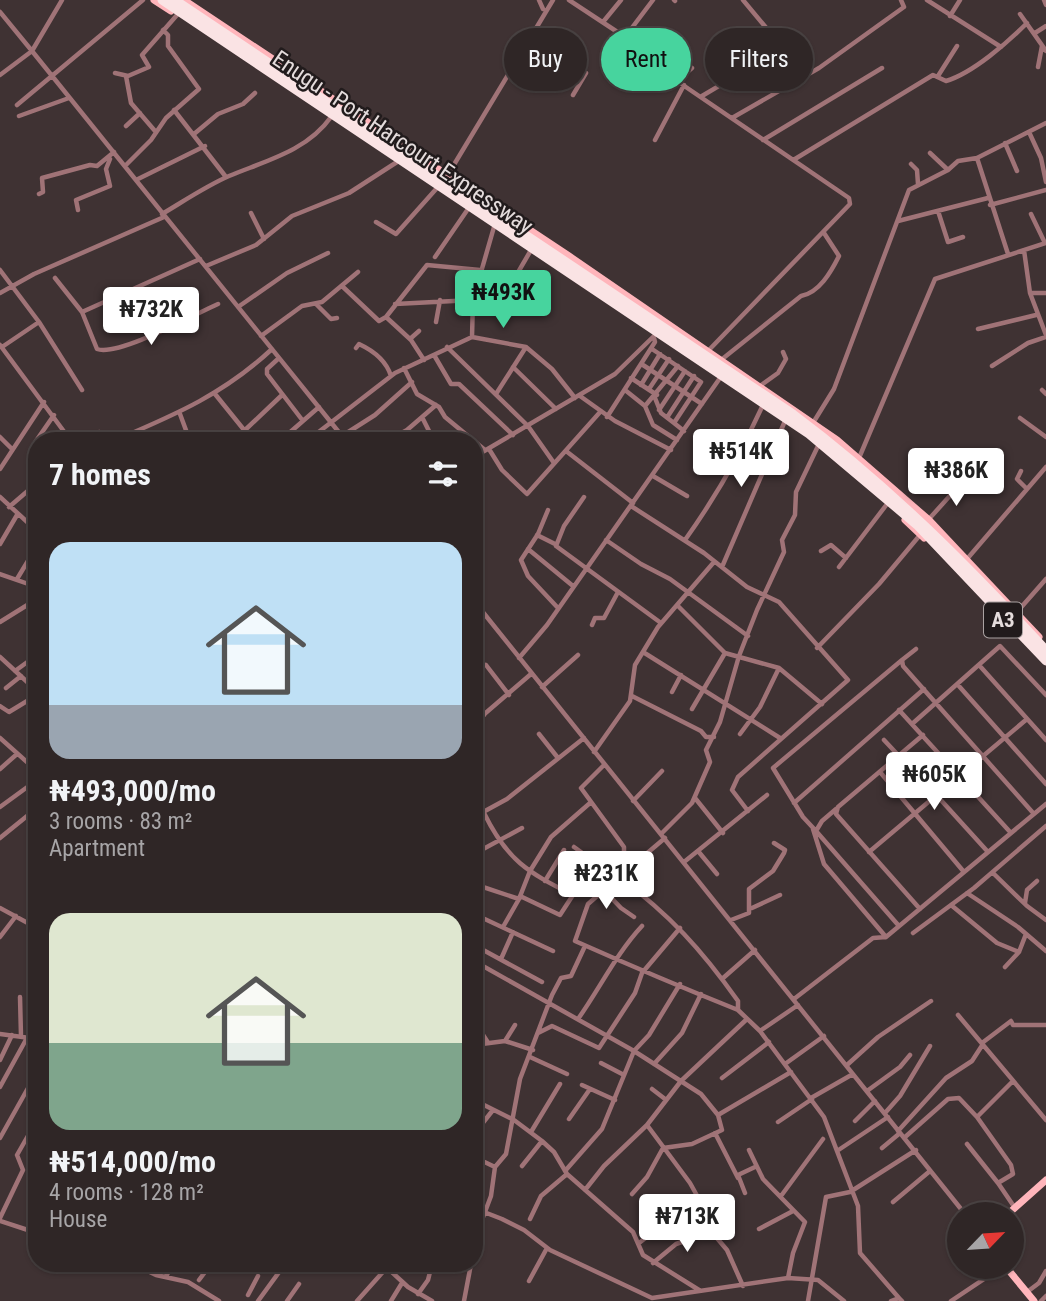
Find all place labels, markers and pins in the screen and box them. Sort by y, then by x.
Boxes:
pin: ₦493K [454,270,552,330]
pin: ₦732K [102,288,200,347]
pin: ₦514K [692,430,790,489]
pin: ₦386K [907,448,1005,508]
pin: ₦605K [885,752,983,812]
pin: ₦231K [557,852,655,911]
pin: ₦713K [638,1194,736,1254]

